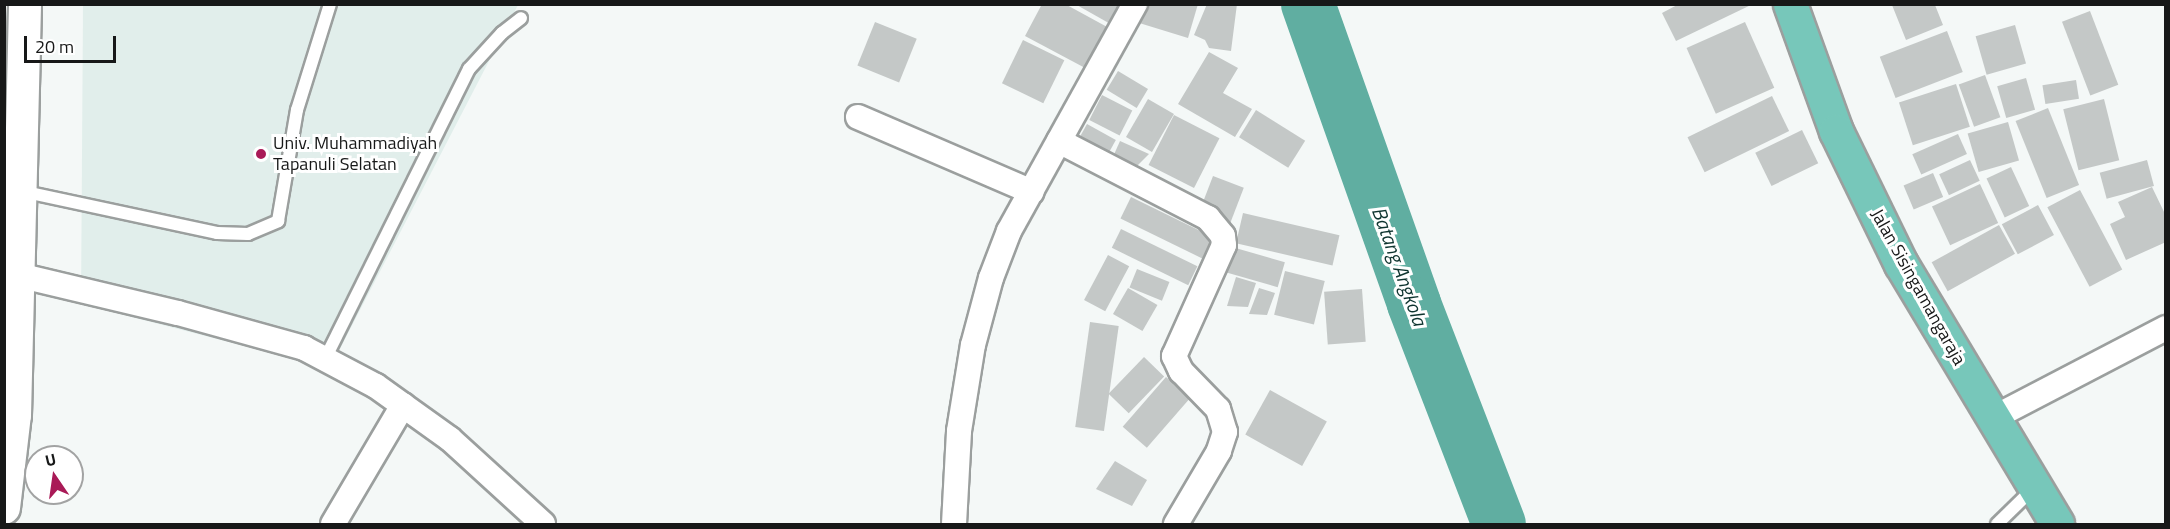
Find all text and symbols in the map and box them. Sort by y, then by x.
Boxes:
scale bar [27,24,118,62]
text: 20 m [35,33,74,60]
place label: Univ. Muhammadiyah Tapanuli Selatan [273,133,437,176]
marker: Univ. Muhammadiyah Tapanuli Selatan [254,147,268,161]
water label: Batang Angkola [1367,203,1433,329]
street label: Jalan Sisingamangaraja [1866,205,1970,369]
north arrow [24,445,84,505]
text: U [43,447,58,472]

